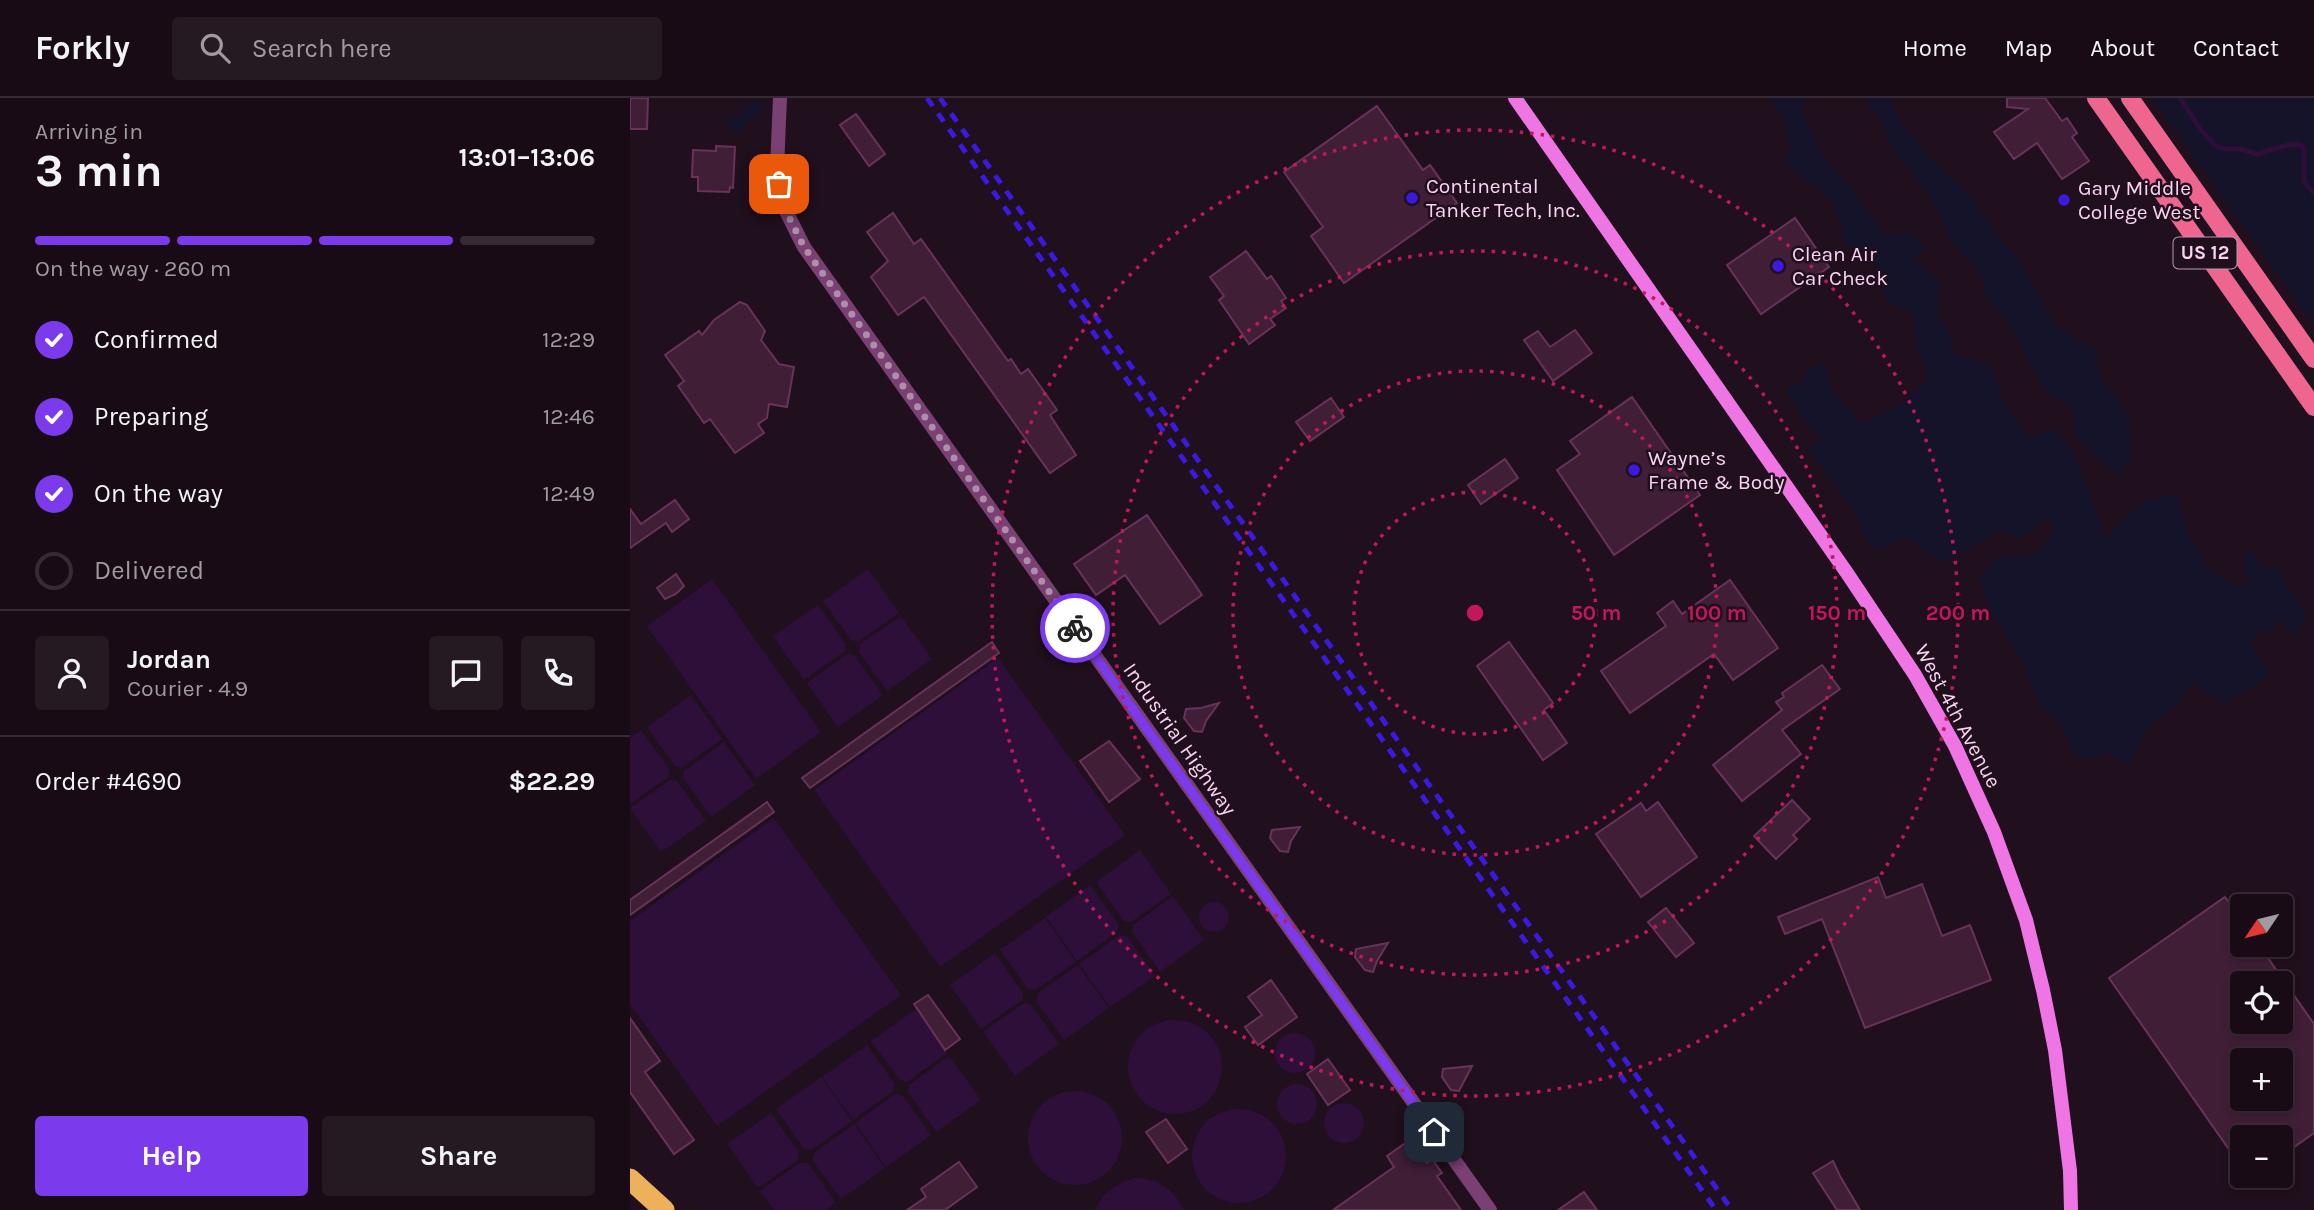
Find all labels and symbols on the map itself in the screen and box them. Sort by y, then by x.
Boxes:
pin [749,154,809,214]
place label: Continental Tanker Tech, Inc. [1426,174,1580,222]
place label: Gary Middle College West [2078,176,2200,224]
marker: Continental Tanker Tech, Inc. [1404,190,1420,206]
marker: Gary Middle College West [2056,192,2072,208]
road number: US 12 [2174,238,2236,268]
place label: Clean Air Car Check [1792,242,1888,290]
marker: Clean Air Car Check [1770,258,1786,274]
place label: Wayne’s Frame & Body [1648,446,1785,494]
marker: Wayne’s Frame & Body [1626,462,1642,478]
courier [1040,593,1110,663]
centre of rings [1463,601,1487,625]
text: 50 m [1571,601,1621,625]
text: 100 m [1687,601,1747,625]
text: 150 m [1808,601,1866,625]
text: 200 m [1926,601,1990,625]
street label: West 4th Avenue [1910,640,2006,792]
street label: Industrial Highway [1118,658,1242,820]
north arrow [2230,894,2292,957]
pin [1404,1102,1464,1162]

